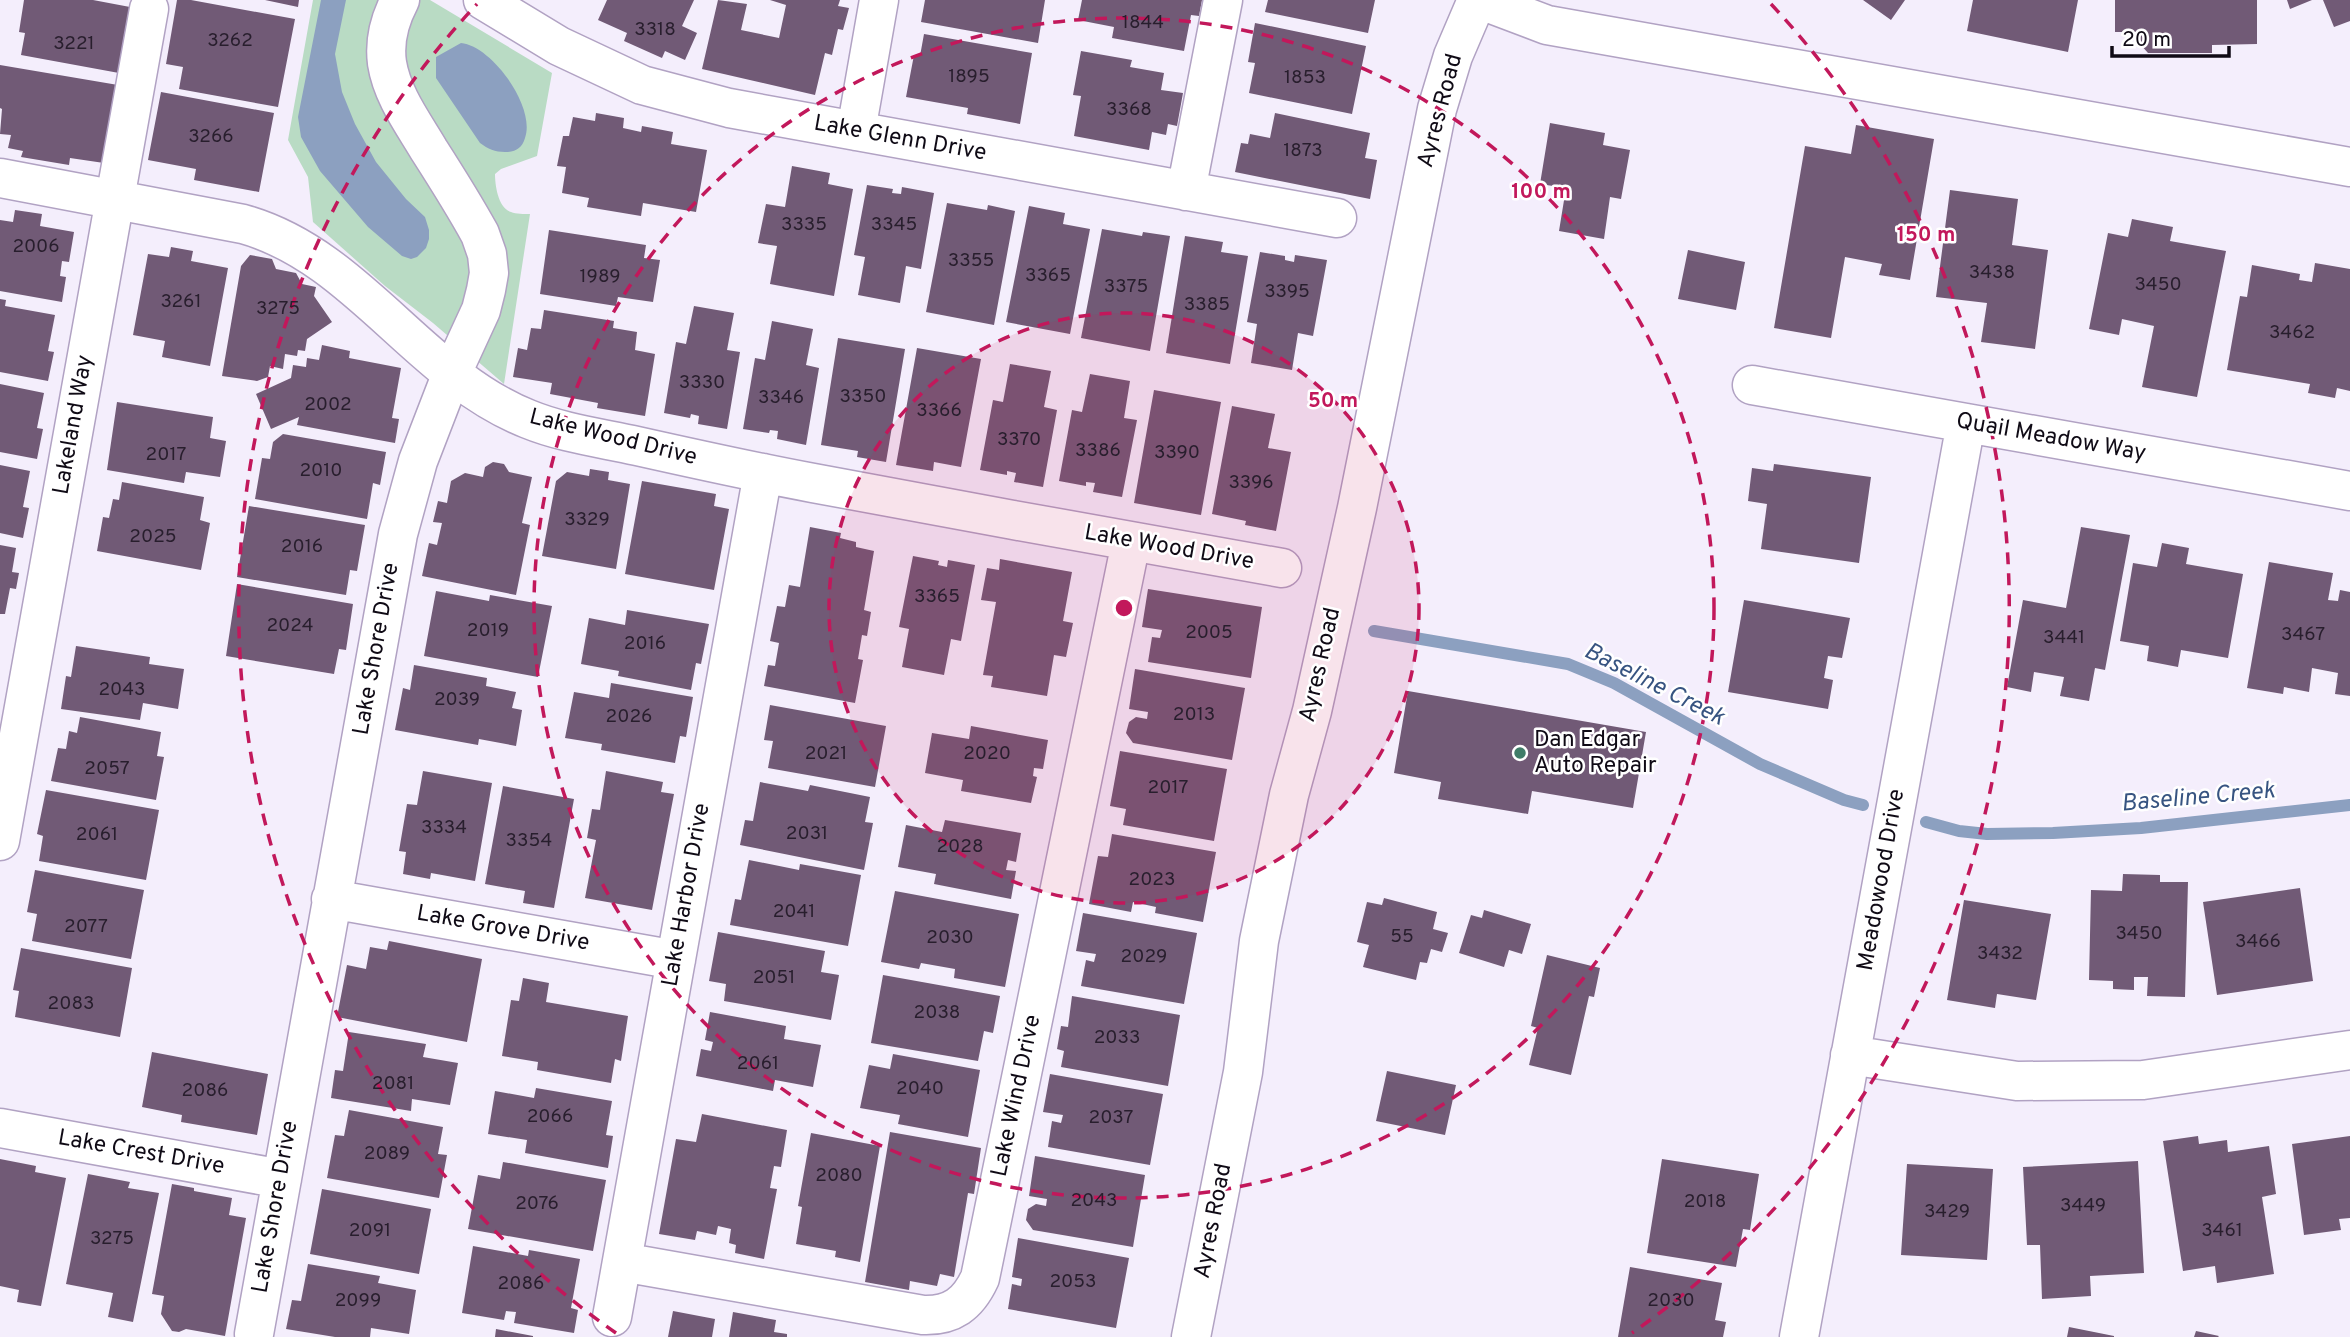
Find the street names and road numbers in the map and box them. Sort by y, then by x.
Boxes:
street label: Ayres Road [1412,51,1470,171]
street label: Lake Glenn Drive [811,110,989,168]
street label: Lakeland Way [47,353,101,497]
street label: Lake Wood Drive [526,403,700,473]
street label: Quail Meadow Way [1954,407,2148,469]
street label: Lake Wood Drive [1082,519,1256,577]
street label: Lake Shore Drive [348,560,406,738]
street label: Ayres Road [1294,605,1348,725]
street label: Meadowood Drive [1852,787,1912,973]
street label: Lake Harbor Drive [657,801,717,989]
street label: Lake Grove Drive [414,900,592,958]
street label: Lake Wind Drive [986,1012,1048,1180]
street label: Lake Shore Drive [247,1118,305,1296]
street label: Lake Crest Drive [55,1124,227,1182]
street label: Ayres Road [1189,1161,1239,1281]

